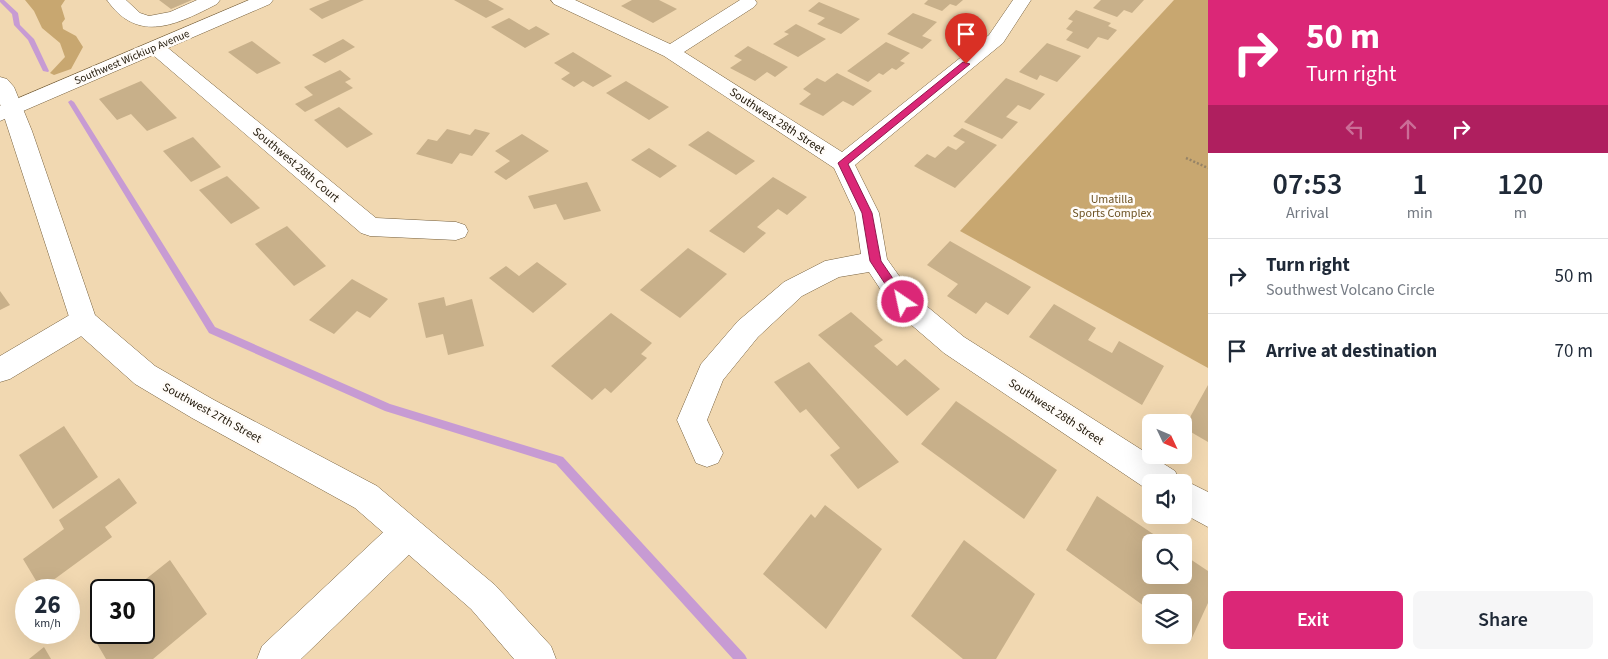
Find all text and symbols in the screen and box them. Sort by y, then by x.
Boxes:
text: 50 m [1306,12,1380,62]
pin [945,13,987,64]
icon: arrive [952,20,980,48]
icon: right [1223,20,1288,85]
street label: Southwest Wickiup Avenue [72,26,192,88]
text: Turn right [1306,58,1396,90]
street label: Southwest 28th Street [726,84,828,158]
icon: left [1341,115,1369,143]
icon: ahead [1394,115,1422,143]
icon: right [1447,115,1475,143]
street label: Southwest 28th Court [249,124,343,206]
text: 07:53 [1273,163,1342,206]
text: 1 [1412,163,1428,206]
text: 120 [1497,163,1543,206]
park label: Umatilla Sports Complex [1072,191,1152,222]
text: Arrival [1286,202,1329,224]
text: min [1407,202,1433,224]
text: m [1514,202,1527,224]
text: Turn right [1266,252,1350,279]
icon: right [1223,262,1251,290]
text: 50 m [1555,263,1593,290]
position arrow [876,275,928,327]
text: Southwest Volcano Circle [1266,279,1435,301]
icon: arrive [1223,337,1251,365]
text: Arrive at destination [1266,338,1437,365]
text: 70 m [1555,338,1593,365]
street label: Southwest 28th Street [1005,375,1107,449]
street label: Southwest 27th Street [159,379,265,447]
north arrow [1142,414,1192,464]
map controls [1142,414,1192,644]
button: sound [1142,474,1192,524]
button: search [1142,534,1192,584]
speed limit sign: 30 [90,579,155,644]
text: 26 [34,587,61,623]
button: Exit [1223,591,1403,649]
button: Share [1413,591,1593,649]
button: layers [1142,594,1192,644]
text: km/h [34,615,61,632]

